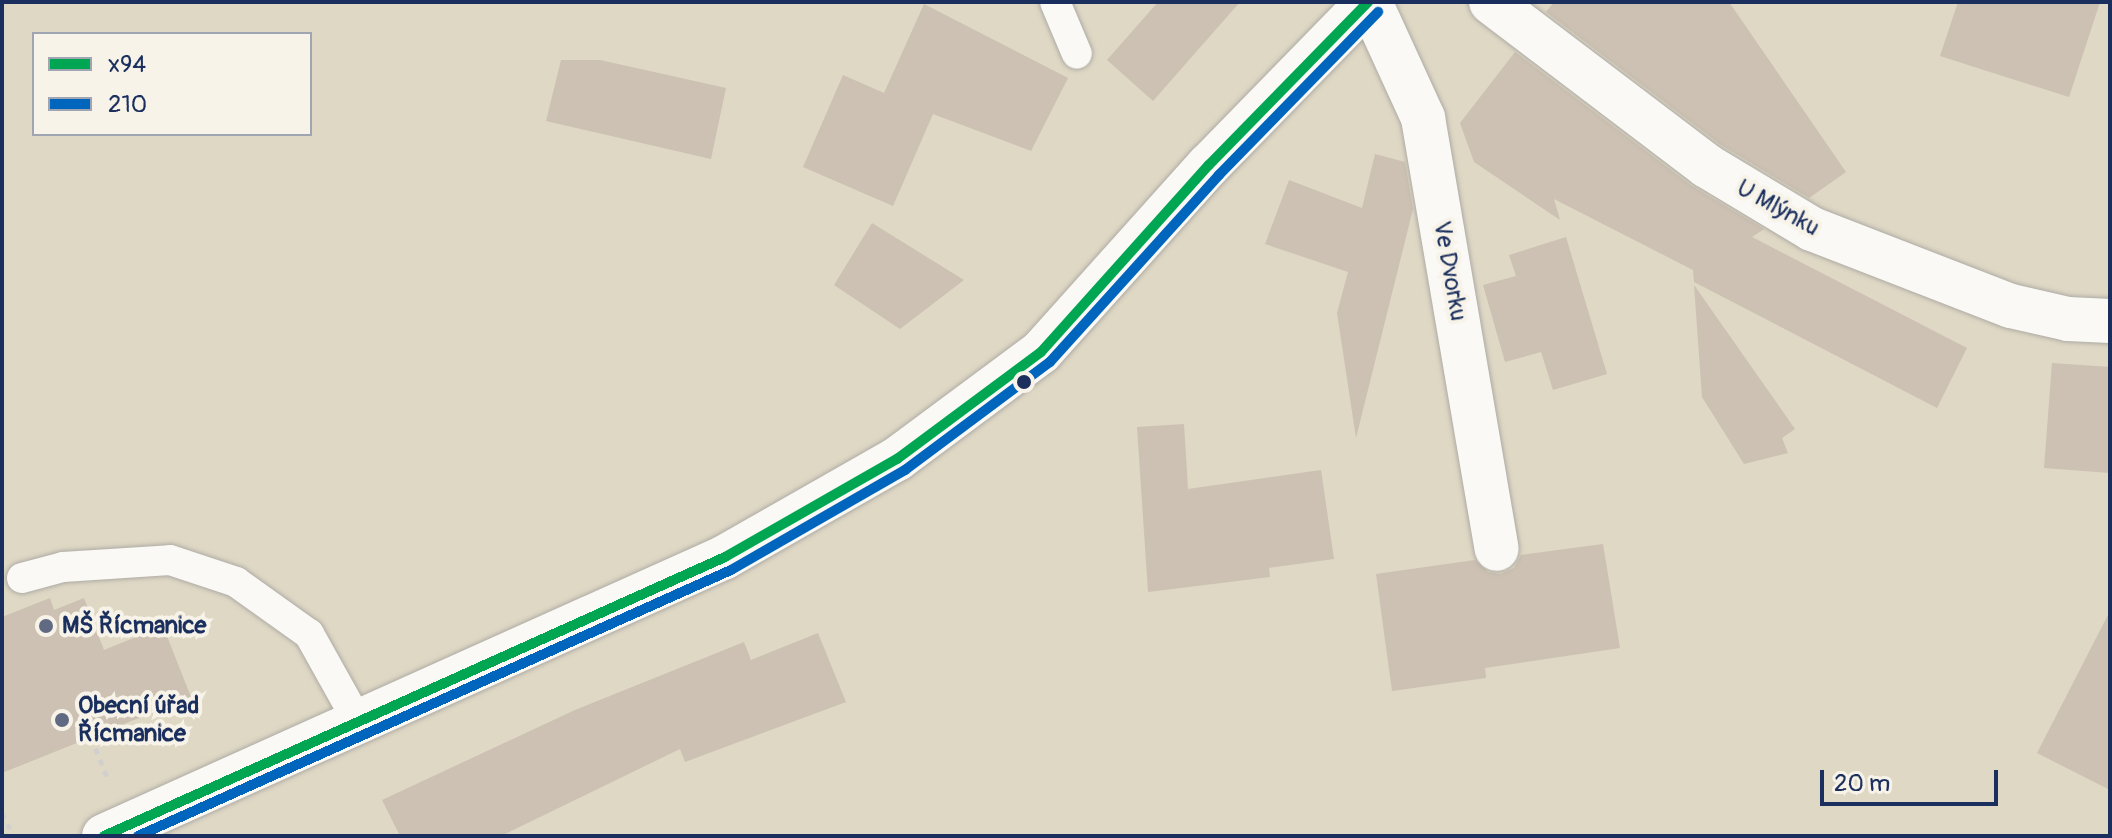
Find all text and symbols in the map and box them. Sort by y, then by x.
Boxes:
legend [32,32,312,136]
text: x94 [108,50,146,79]
text: 210 [108,90,147,119]
street label: U Mlýnku [1732,174,1824,242]
street label: Ve Dvorku [1427,219,1473,323]
unlabelled marker [1016,374,1032,390]
place label: MŠ Řícmanice [62,612,206,640]
marker: MŠ Řícmanice [37,617,55,635]
place label: Obecní úřad Řícmanice [78,692,199,748]
marker: Obecní úřad Řícmanice [53,711,71,729]
scale bar [1824,754,2002,804]
text: 20 m [1834,769,1890,798]

